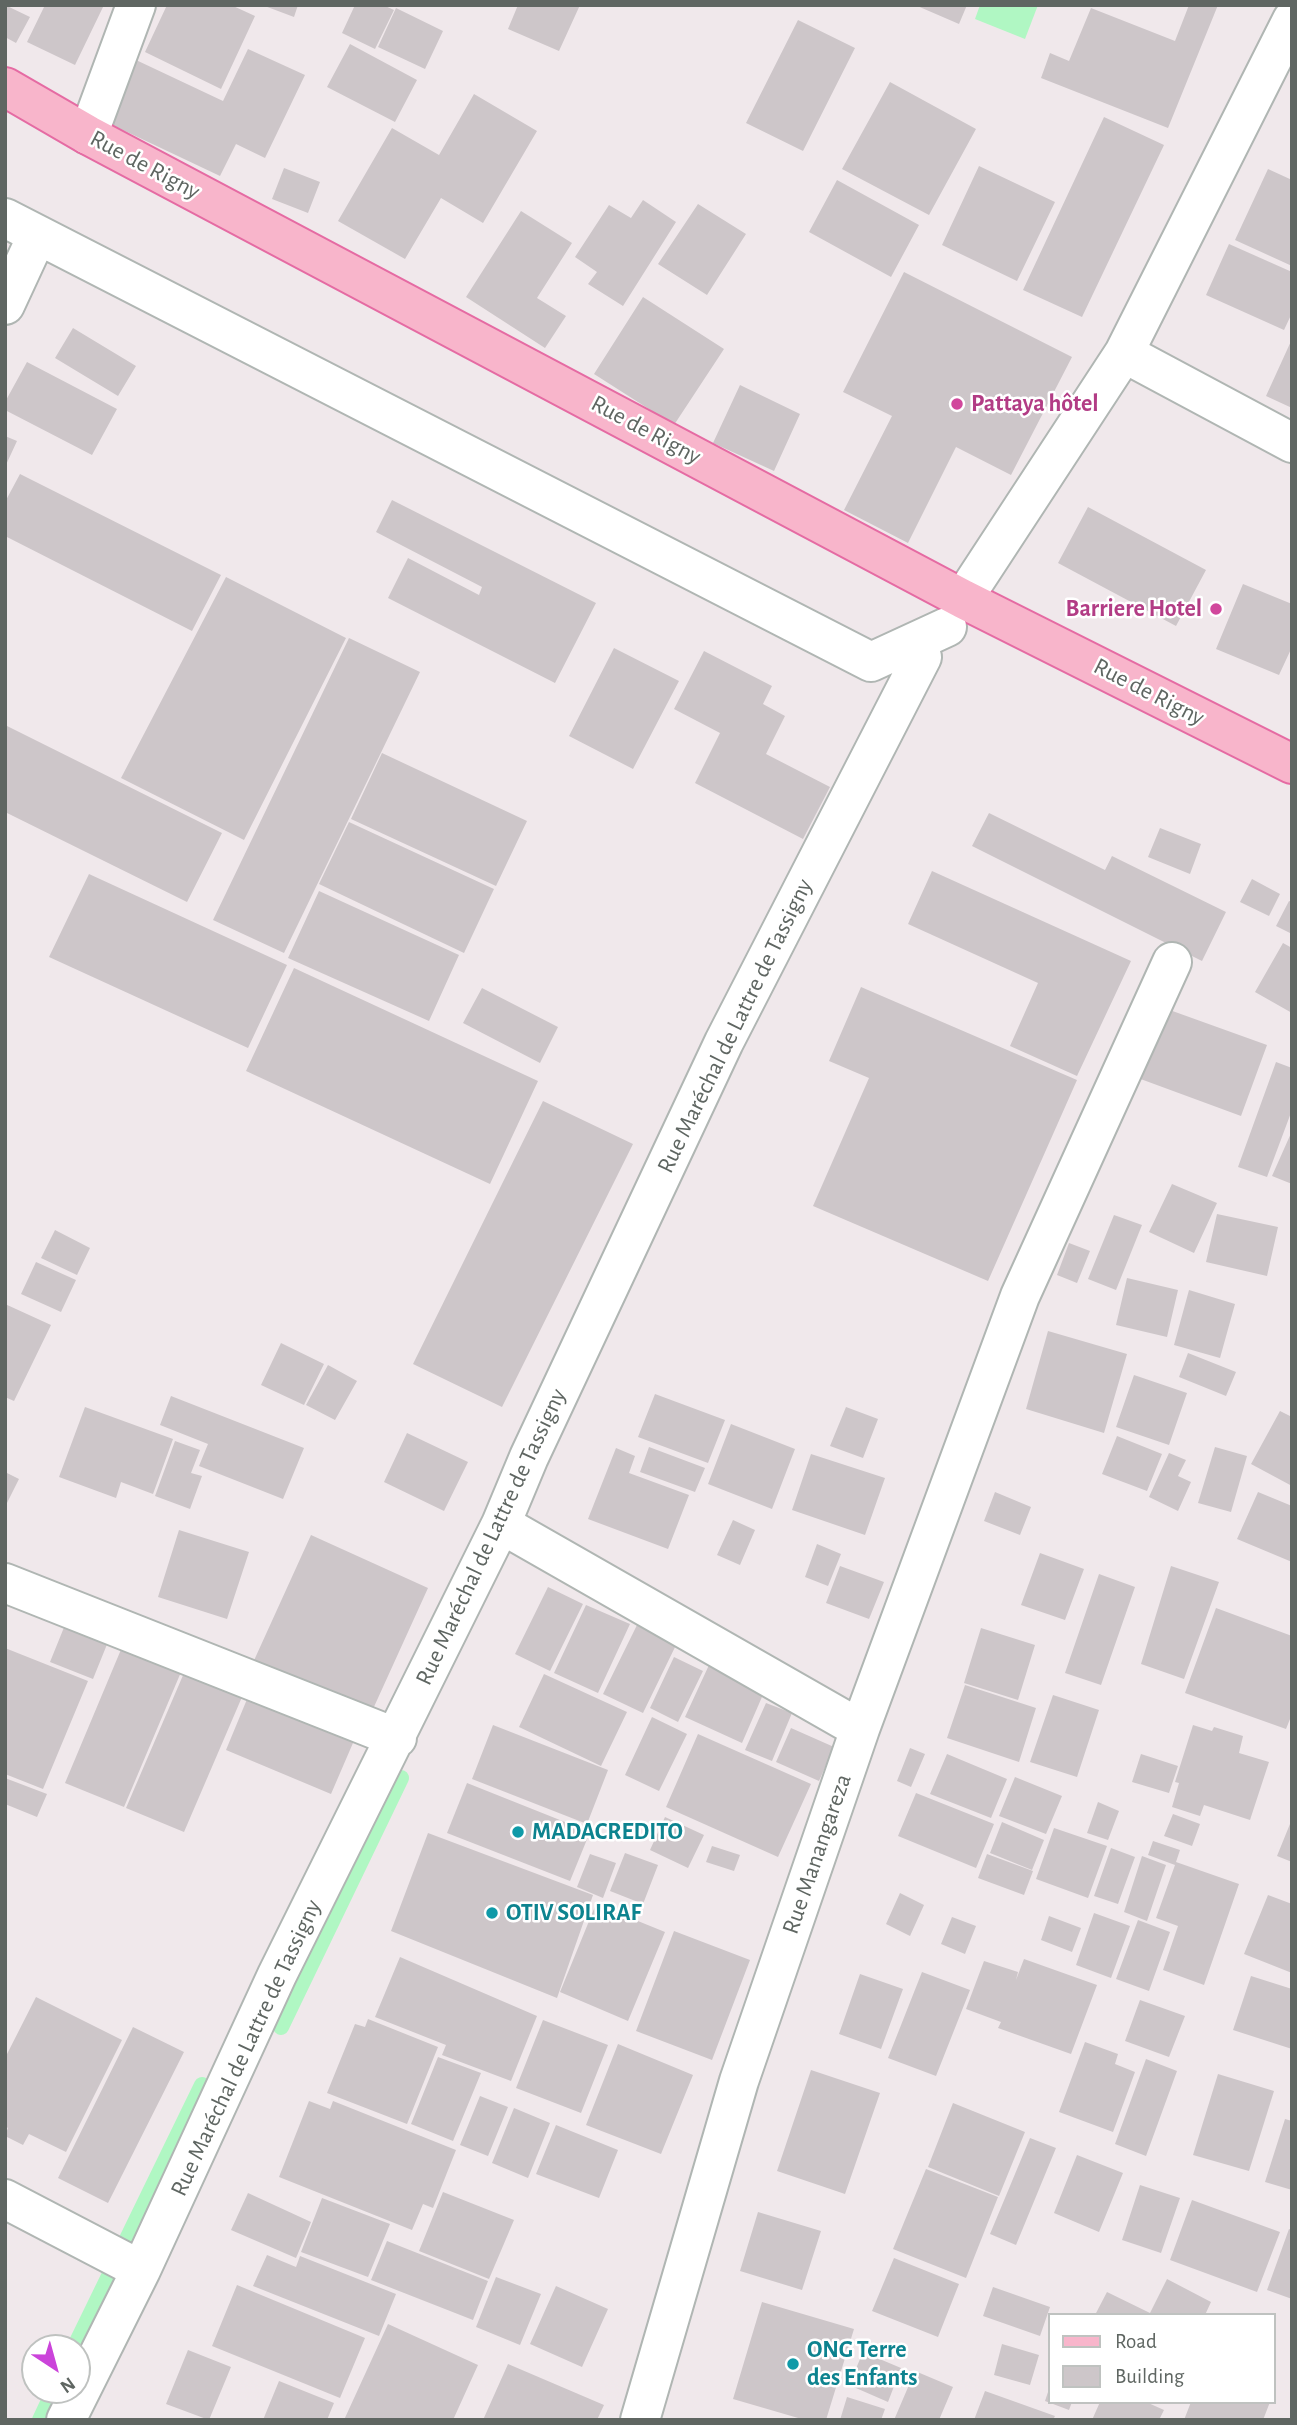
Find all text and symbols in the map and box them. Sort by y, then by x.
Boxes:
street label: Rue de Rigny [85,124,205,206]
street label: Rue de Rigny [586,389,706,471]
place label: Pattaya hôtel [971,390,1099,418]
marker: Pattaya hôtel [949,396,965,412]
place label: Barriere Hotel [1066,595,1202,623]
marker: Barriere Hotel [1208,601,1224,617]
street label: Rue de Rigny [1089,652,1209,732]
street label: Rue Maréchal de Lattre de Tassigny [651,874,819,1178]
street label: Rue Maréchal de Lattre de Tassigny [410,1384,572,1690]
street label: Rue Manangareza [776,1770,858,1938]
place label: MADACREDITO [532,1818,683,1846]
marker: MADACREDITO [510,1824,526,1840]
street label: Rue Maréchal de Lattre de Tassigny [165,1895,327,2201]
place label: OTIV SOLIRAF [506,1899,641,1927]
marker: OTIV SOLIRAF [484,1905,500,1921]
legend [1048,2313,1276,2404]
text: Road [1115,2331,1157,2352]
north arrow [21,2334,91,2404]
place label: ONG Terre des Enfants [807,2336,917,2392]
marker: ONG Terre des Enfants [785,2356,801,2372]
text: Building [1115,2366,1184,2387]
text: N [57,2373,78,2396]

